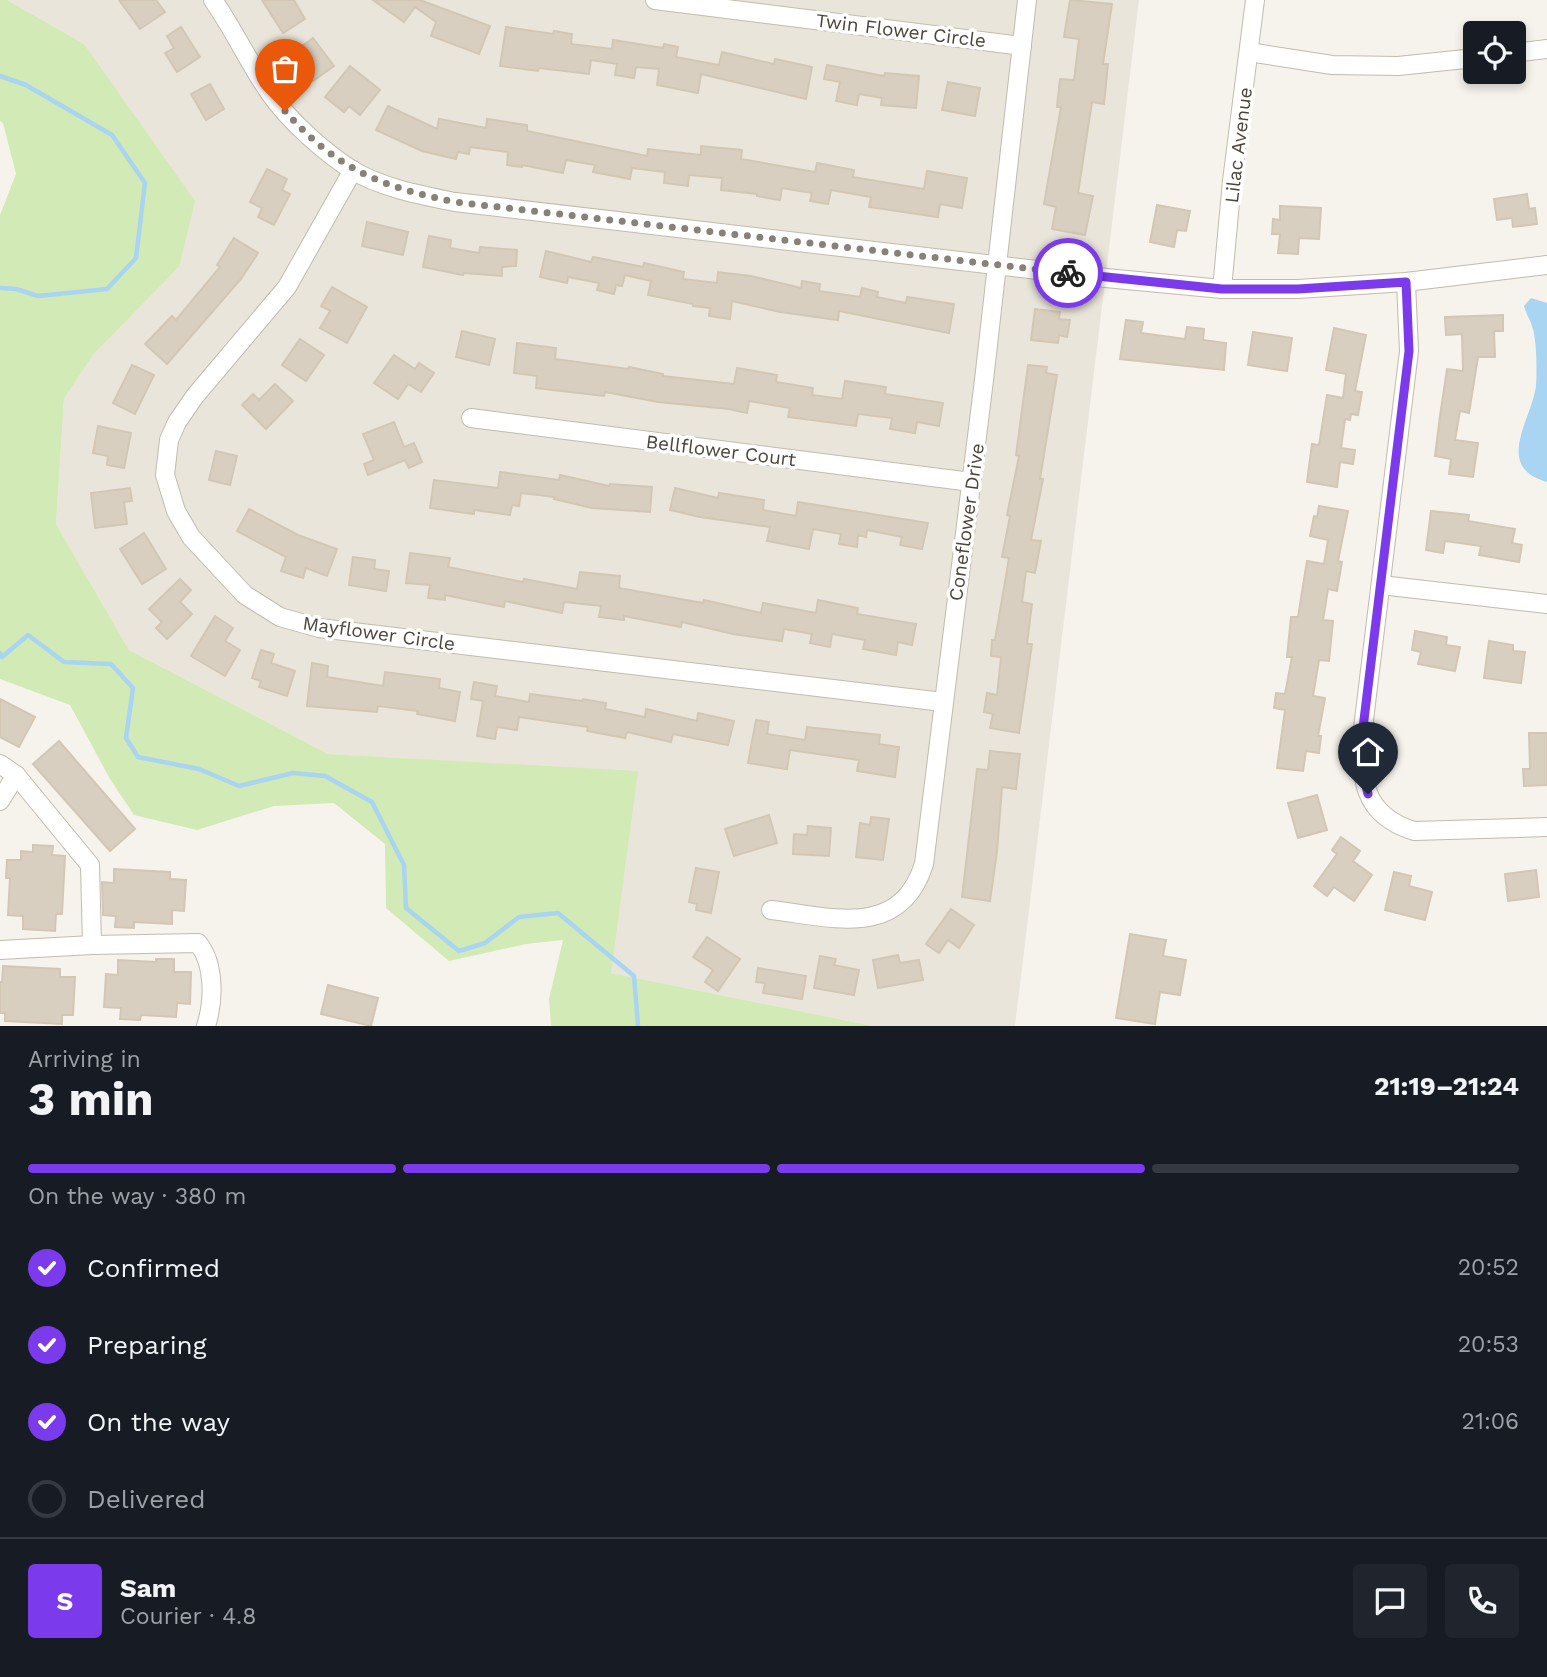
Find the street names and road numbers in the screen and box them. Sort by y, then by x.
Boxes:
street label: Twin Flower Circle [815,9,987,52]
street label: Lilac Avenue [1220,86,1257,204]
street label: Bellflower Court [645,430,797,471]
street label: Coneflower Drive [944,442,989,602]
street label: Mayflower Circle [301,611,457,656]

